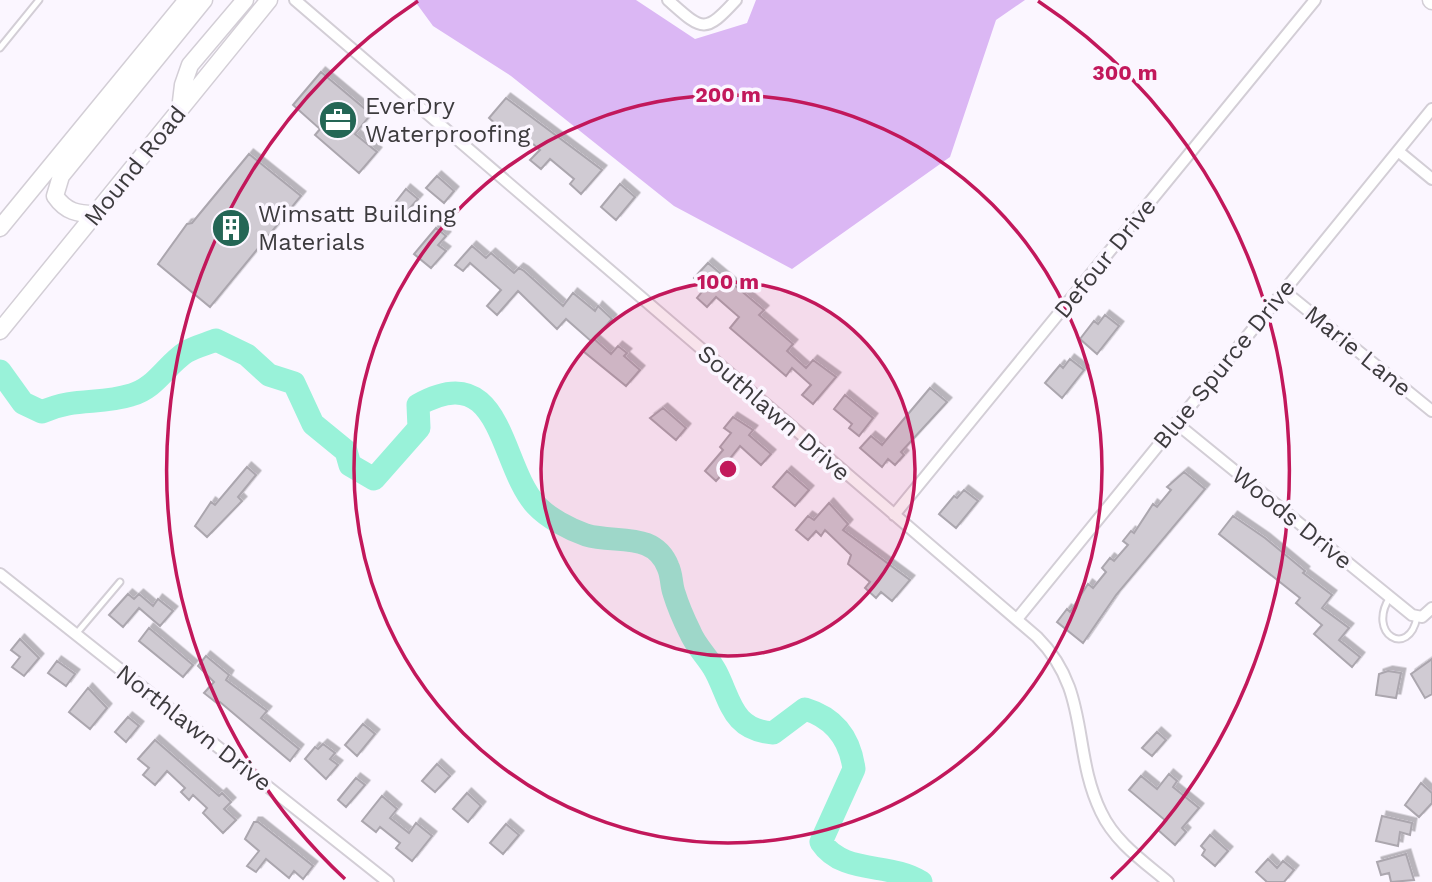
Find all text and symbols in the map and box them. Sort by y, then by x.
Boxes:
text: 300 m [1092,60,1158,85]
text: 200 m [695,82,761,107]
place label: EverDry Waterproofing [365,92,531,148]
office icon: EverDry Waterproofing [317,99,359,141]
street label: Mound Road [78,100,192,232]
street label: Defour Drive [1048,192,1162,324]
place label: Wimsatt Building Materials [258,200,456,256]
building icon: Wimsatt Building Materials [210,207,252,249]
text: 100 m [697,269,759,294]
street label: Blue Spurce Drive [1147,274,1301,454]
street label: Marie Lane [1299,300,1417,402]
street label: Southlawn Drive [692,339,856,487]
centre of rings [716,457,740,481]
street label: Woods Drive [1226,461,1358,575]
street label: Northlawn Drive [111,659,277,797]

